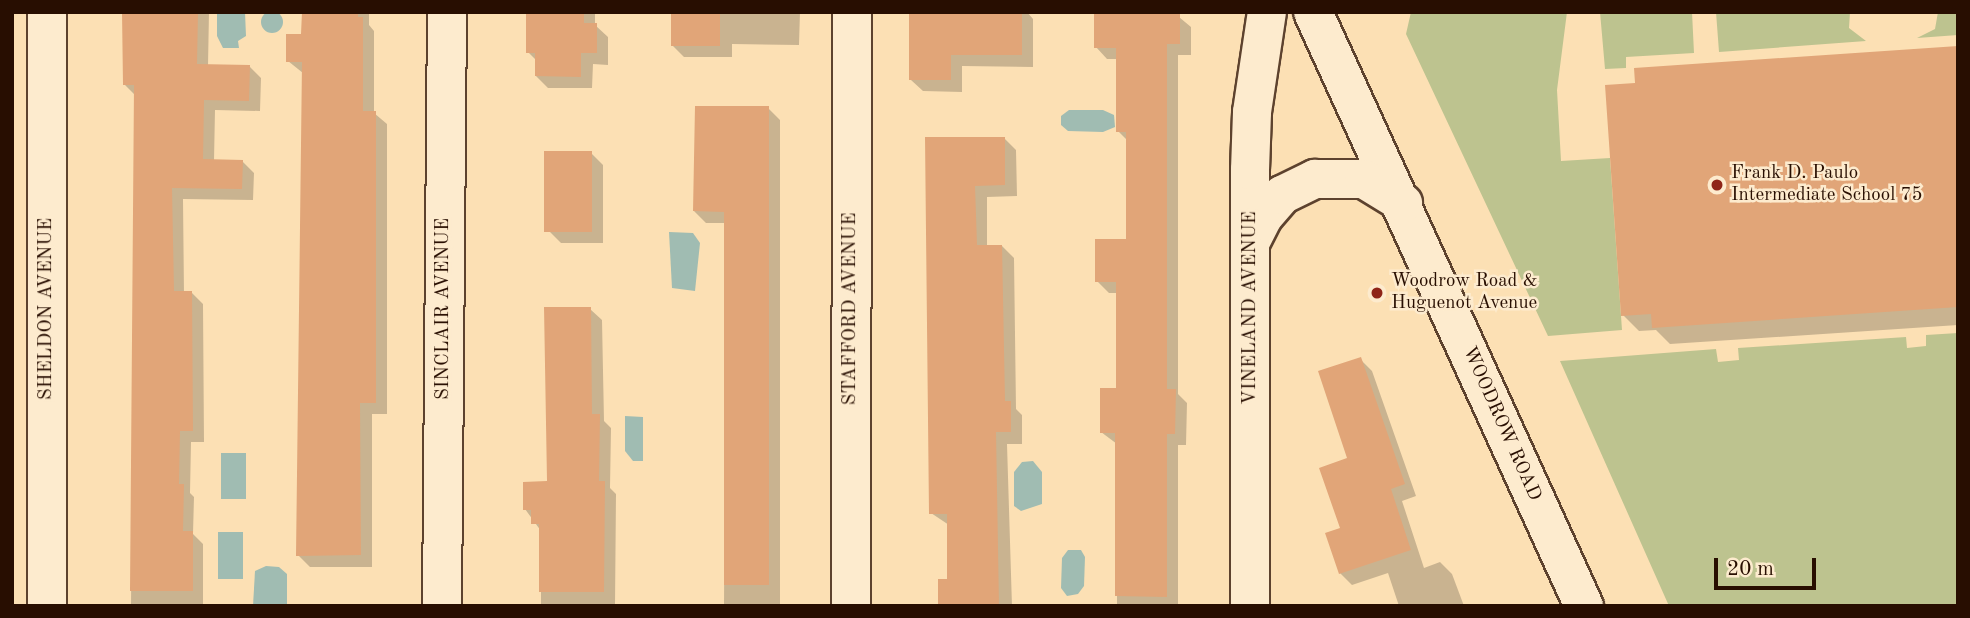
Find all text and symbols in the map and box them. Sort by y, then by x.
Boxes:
place label: Frank D. Paulo Intermediate School 75 [1731,163,1923,207]
marker: Frank D. Paulo Intermediate School 75 [1709,177,1725,193]
street label: VINELAND AVENUE [1240,211,1262,405]
street label: STAFFORD AVENUE [840,213,862,405]
street label: SHELDON AVENUE [36,218,58,400]
street label: SINCLAIR AVENUE [433,218,455,400]
place label: Woodrow Road & Huguenot Avenue [1391,271,1538,315]
marker: Woodrow Road & Huguenot Avenue [1369,285,1385,301]
street label: WOODROW ROAD [1457,343,1545,505]
scale bar [1718,544,1820,588]
text: 20 m [1727,559,1774,580]

